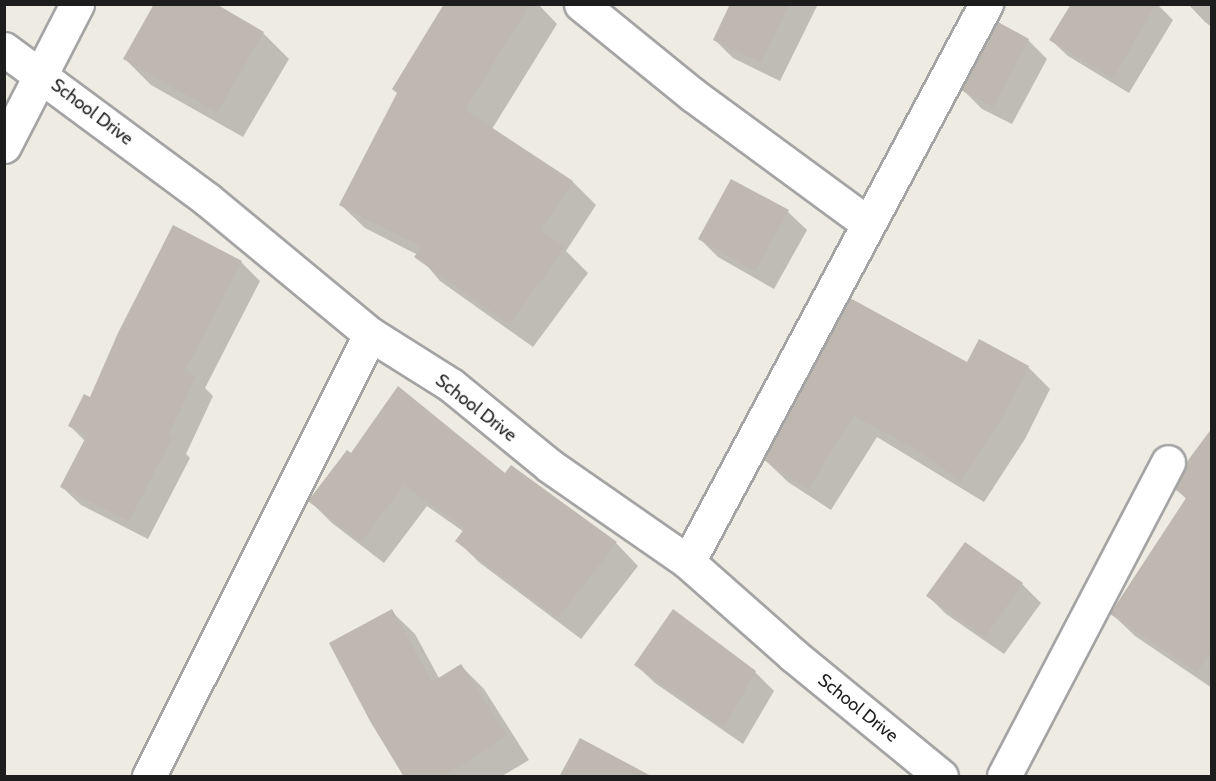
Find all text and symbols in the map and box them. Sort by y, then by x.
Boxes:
street label: School Drive [47,74,137,150]
street label: School Drive [431,370,521,446]
street label: School Drive [814,669,902,747]

